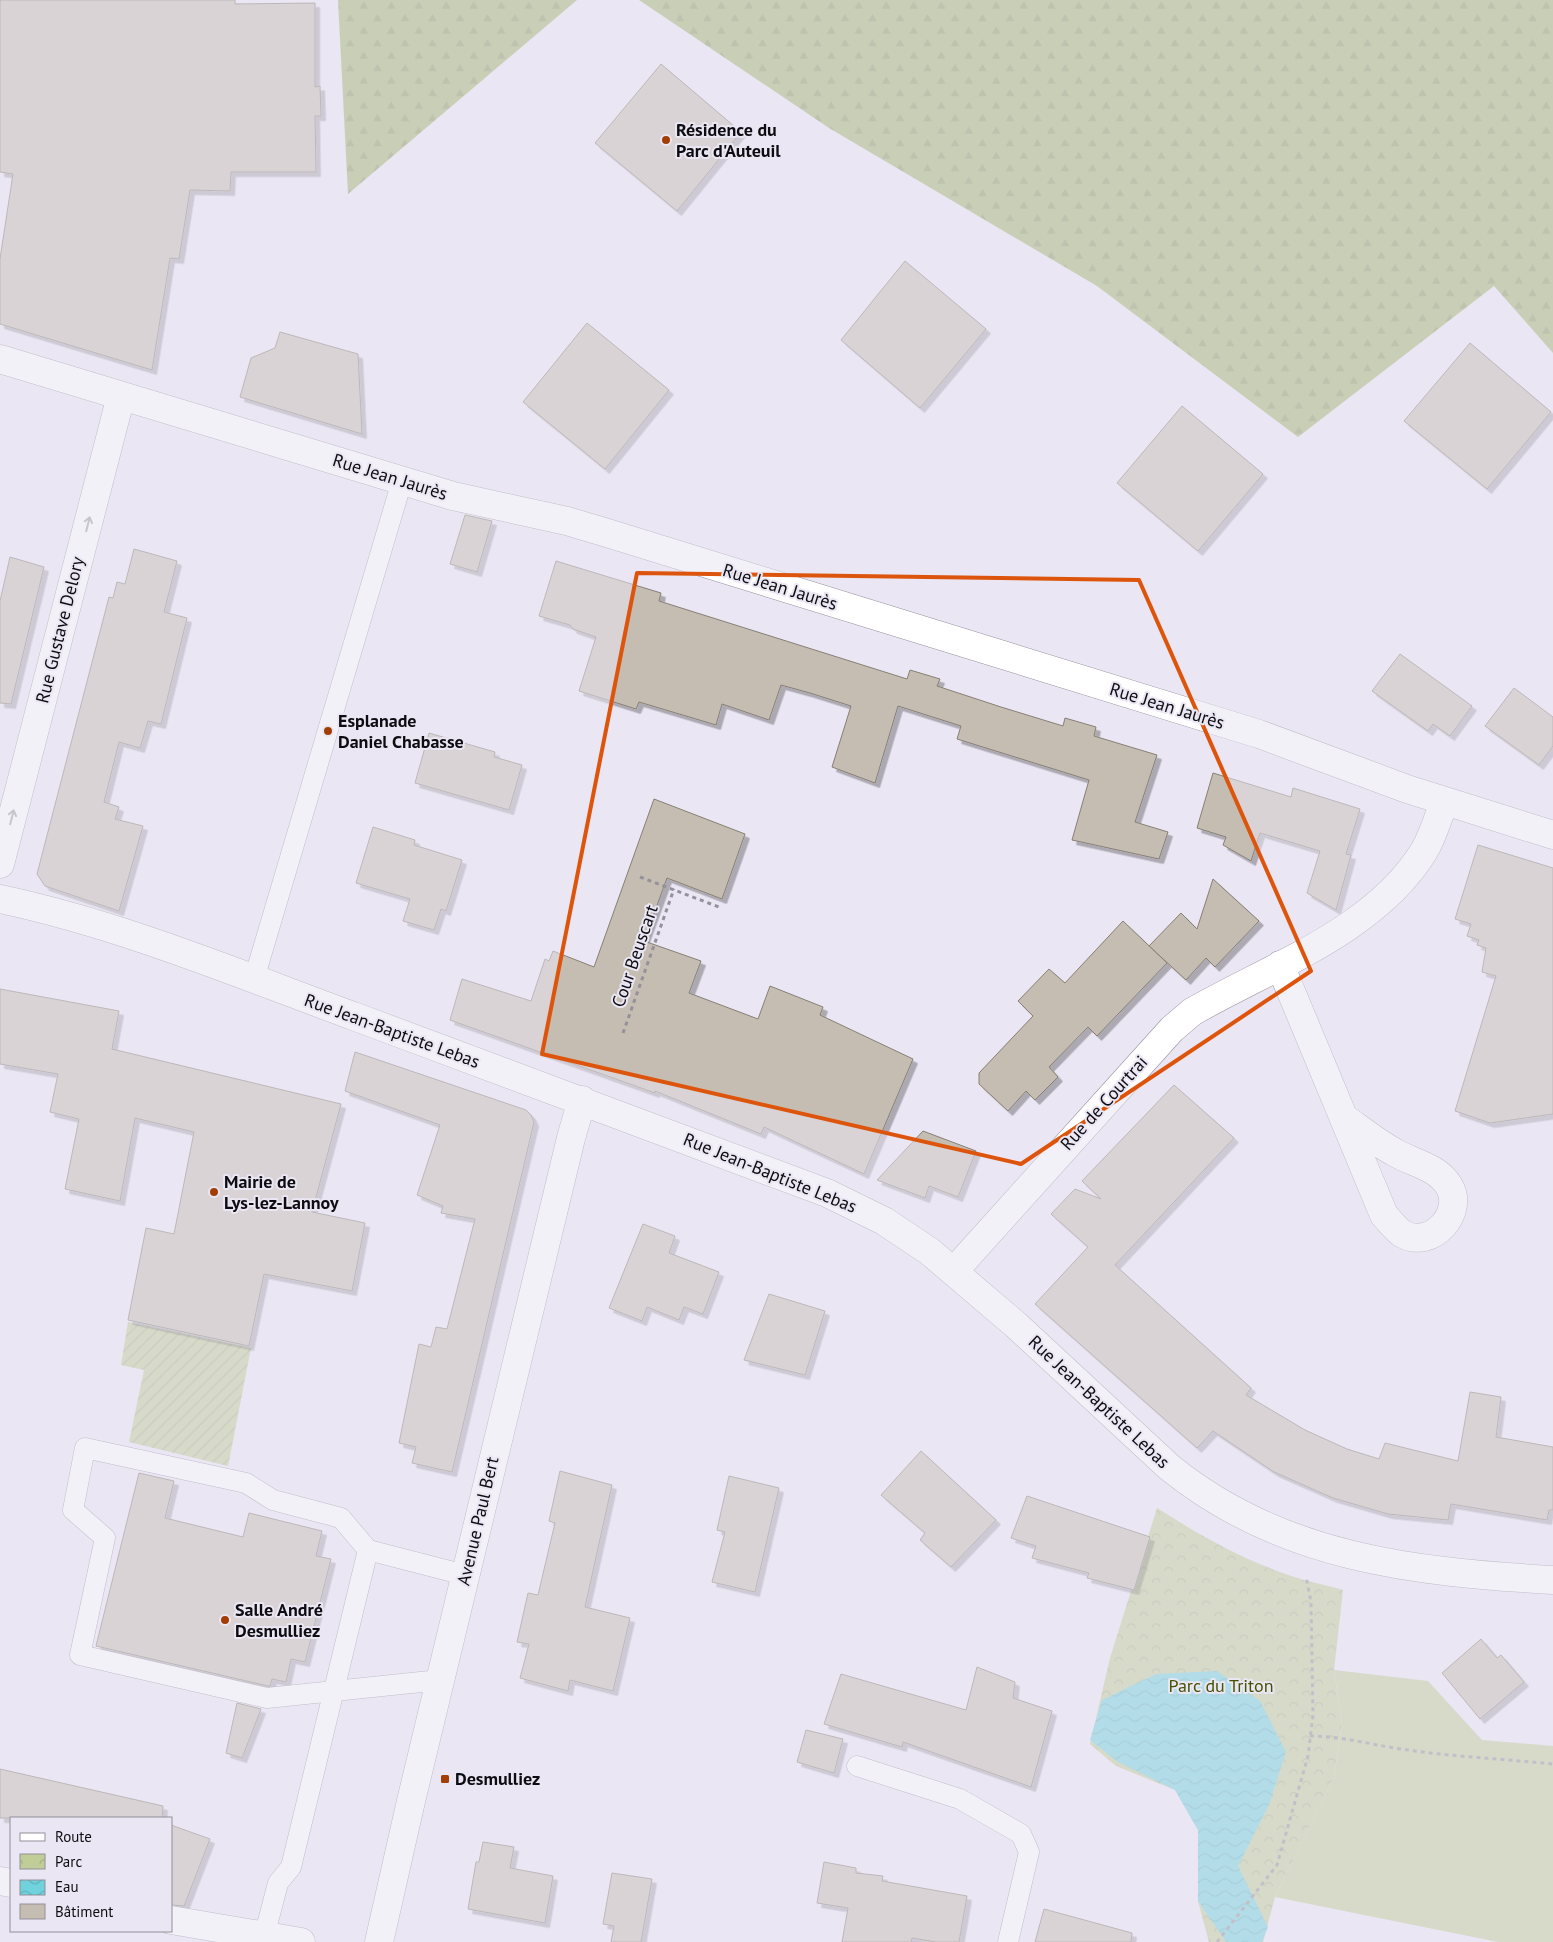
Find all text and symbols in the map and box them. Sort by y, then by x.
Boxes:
place label: Résidence du Parc d'Auteuil [676,118,781,162]
marker: Résidence du Parc d'Auteuil [660,134,672,146]
street label: Rue Jean Jaurès [330,448,450,505]
one-way arrow [83,517,93,533]
street label: Rue Gustave Delory [30,554,89,706]
street label: Rue Jean Jaurès [720,558,840,615]
street label: Rue Jean Jaurès [1107,677,1227,734]
place label: Esplanade Daniel Chabasse [338,709,464,753]
marker: Esplanade Daniel Chabasse [322,725,334,737]
one-way arrow [8,810,17,826]
street label: Cour Beuscart [606,902,663,1010]
street label: Rue Jean-Baptiste Lebas [301,988,483,1073]
street label: Rue de Courtrai [1055,1051,1152,1155]
street label: Rue Jean-Baptiste Lebas [680,1127,860,1218]
place label: Mairie de Lys-lez-Lannoy [224,1170,339,1214]
marker: Mairie de Lys-lez-Lannoy [208,1186,220,1198]
street label: Rue Jean-Baptiste Lebas [1024,1330,1175,1473]
street label: Avenue Paul Bert [452,1454,504,1588]
place label: Salle André Desmulliez [235,1598,323,1642]
marker: Salle André Desmulliez [219,1614,231,1626]
park label: Parc du Triton [1168,1674,1274,1697]
place label: Desmulliez [455,1767,540,1790]
marker: Desmulliez [439,1773,451,1785]
legend [10,1817,172,1932]
text: Route [55,1827,92,1846]
text: Parc [55,1852,82,1871]
text: Eau [55,1877,79,1896]
text: Bâtiment [55,1902,113,1921]

